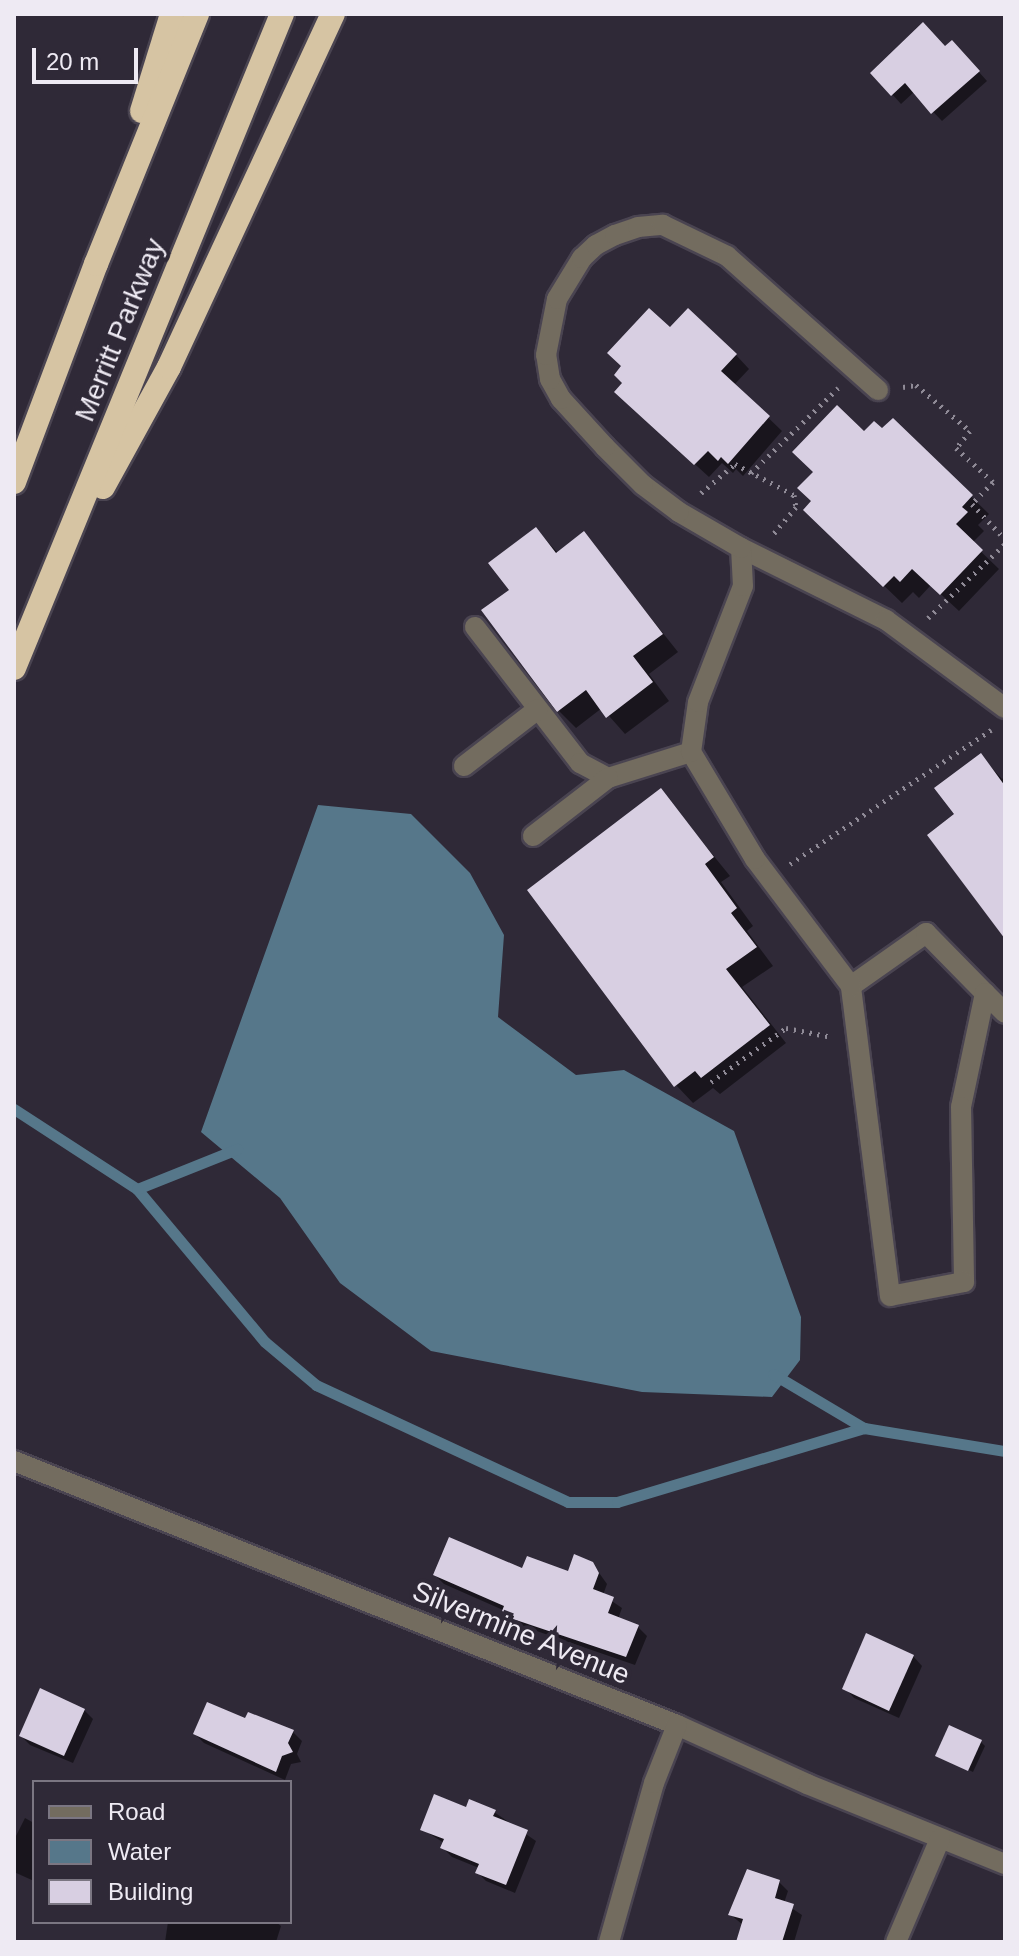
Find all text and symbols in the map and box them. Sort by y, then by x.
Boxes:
scale bar [36,32,142,82]
text: 20 m [46,48,99,75]
street label: Merritt Parkway [68,234,172,426]
street label: Silvermine Avenue [407,1574,635,1692]
legend [32,1780,292,1924]
text: Road [108,1798,165,1825]
text: Water [108,1838,171,1865]
text: Building [108,1878,193,1905]

